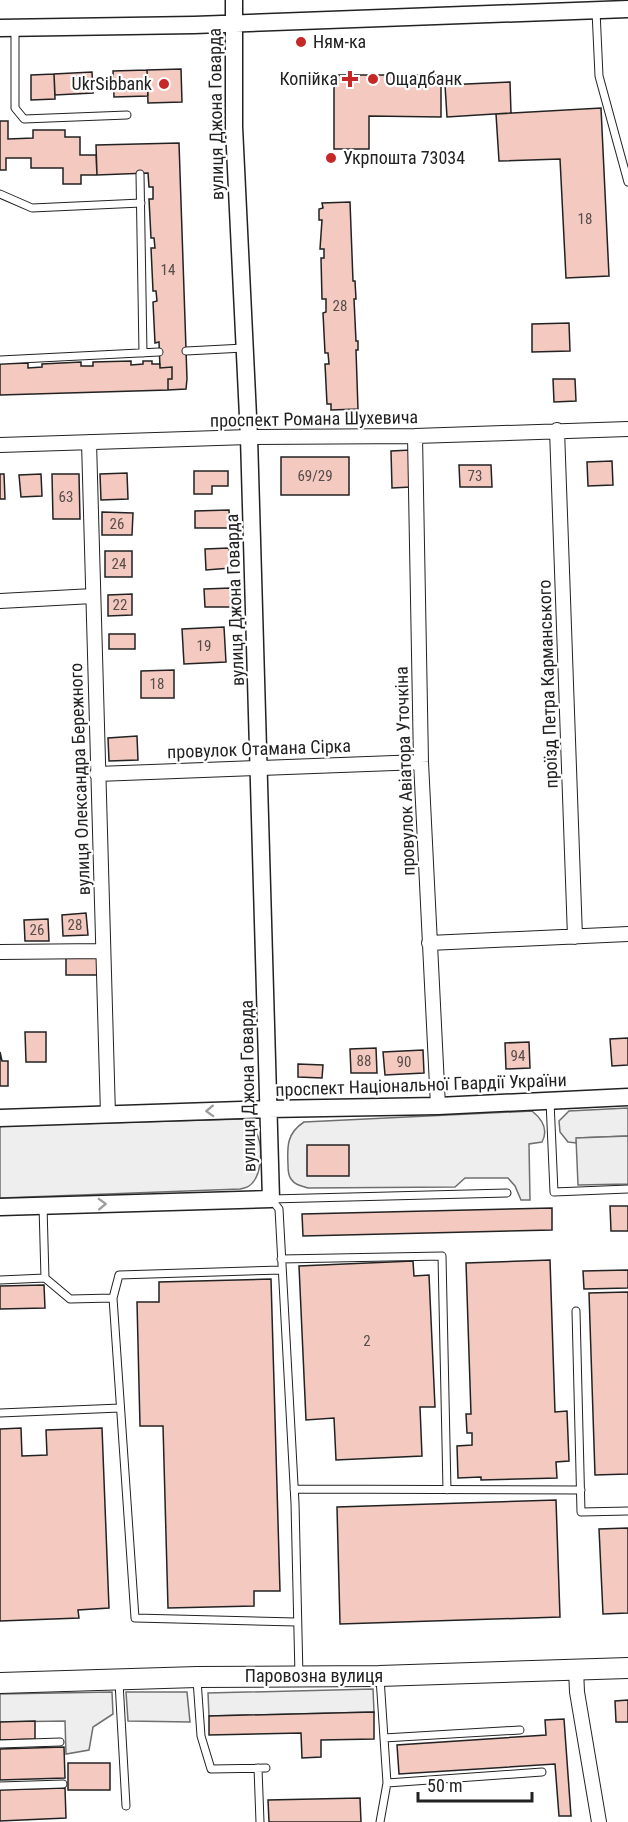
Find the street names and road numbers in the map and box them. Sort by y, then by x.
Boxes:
street label: вулиця Джона Говарда [203,28,228,200]
street label: проспект Романа Шухевича [210,406,418,431]
street label: вулиця Джона Говарда [221,514,248,686]
street label: проїзд Петра Карманського [533,579,562,789]
street label: вулиця Олександра Бережного [65,662,94,896]
street label: провулок Авіатора Уточкіна [390,666,419,876]
street label: провулок Отамана Сірка [167,735,351,762]
street label: вулиця Джона Говарда [235,1000,260,1172]
street label: проспект Національної Гвардії України [275,1069,567,1100]
street label: Паровозна вулиця [245,1665,383,1686]

